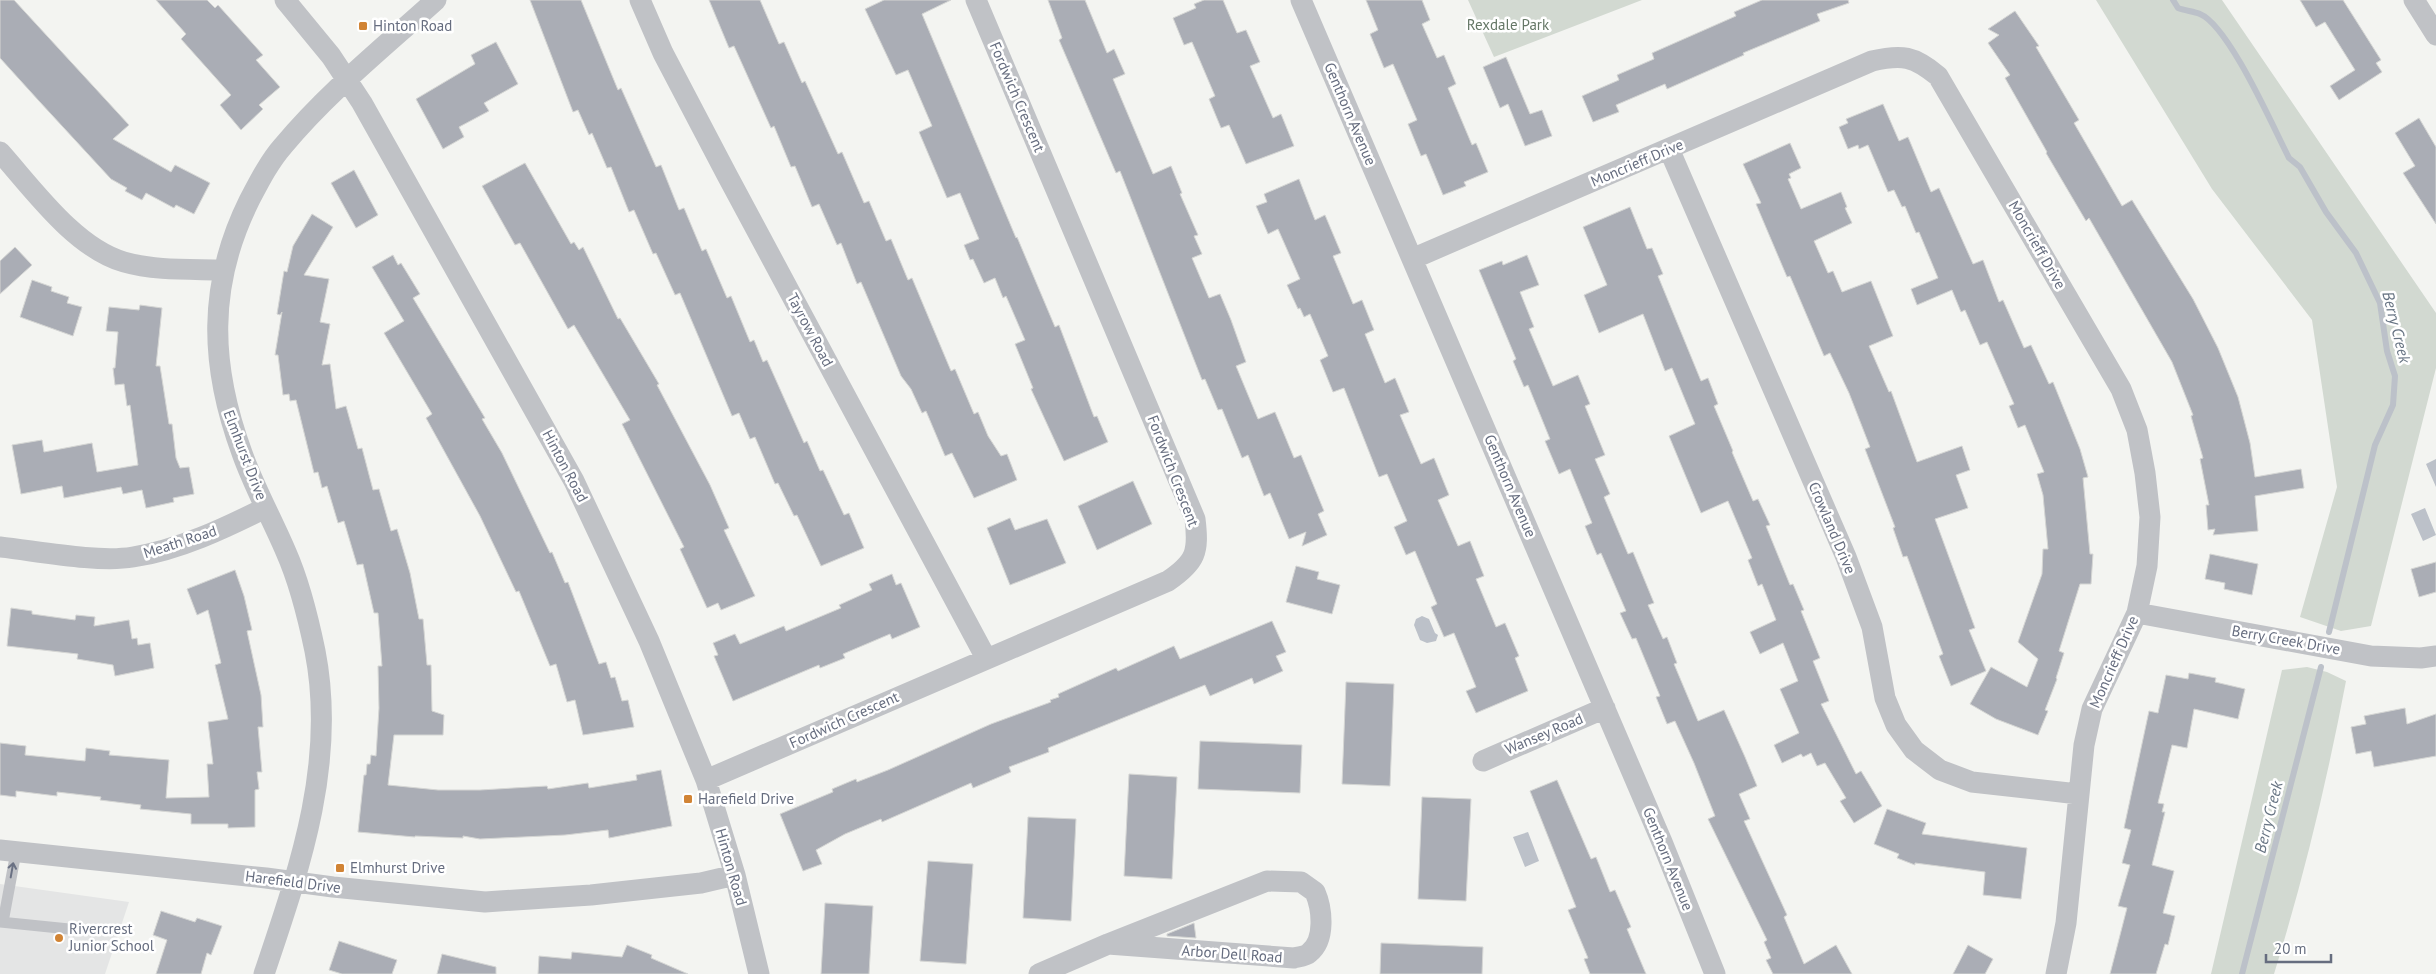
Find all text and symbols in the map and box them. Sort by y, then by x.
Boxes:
park label: Rexdale Park [1467,15,1550,34]
place label: Hinton Road [373,16,452,35]
marker: Hinton Road [357,20,369,32]
street label: Fordwich Crescent [986,39,1049,155]
street label: Genthorn Avenue [1320,59,1381,168]
street label: Moncrieff Drive [1588,134,1686,191]
street label: Moncrieff Drive [2005,197,2070,292]
water label: Berry Creek [2378,289,2416,366]
street label: Tayrow Road [783,290,838,370]
street label: Elmhurst Drive [220,407,271,503]
street label: Fordwich Crescent [1144,412,1203,529]
street label: Hinton Road [538,426,592,505]
street label: Genthorn Avenue [1480,431,1541,540]
street label: Crowland Drive [1805,479,1860,577]
street label: Meath Road [141,521,219,562]
street label: Moncrieff Drive [2085,613,2142,711]
street label: Berry Creek Drive [2230,621,2342,658]
street label: Fordwich Crescent [786,687,901,752]
street label: Wansey Road [1502,709,1586,759]
water label: Berry Creek [2249,778,2287,855]
place label: Harefield Drive [698,789,794,808]
marker: Harefield Drive [682,793,694,805]
street label: Genthorn Avenue [1639,804,1698,913]
street label: Hinton Road [711,826,752,908]
place label: Elmhurst Drive [350,858,445,877]
one-way arrow [8,862,18,878]
marker: Elmhurst Drive [334,862,346,874]
street label: Harefield Drive [244,866,342,897]
place label: Rivercrest Junior School [68,919,155,955]
marker: Rivercrest Junior School [53,932,65,944]
scale bar [2266,932,2331,964]
text: 20 m [2274,939,2307,958]
street label: Arbor Dell Road [1181,940,1283,967]

